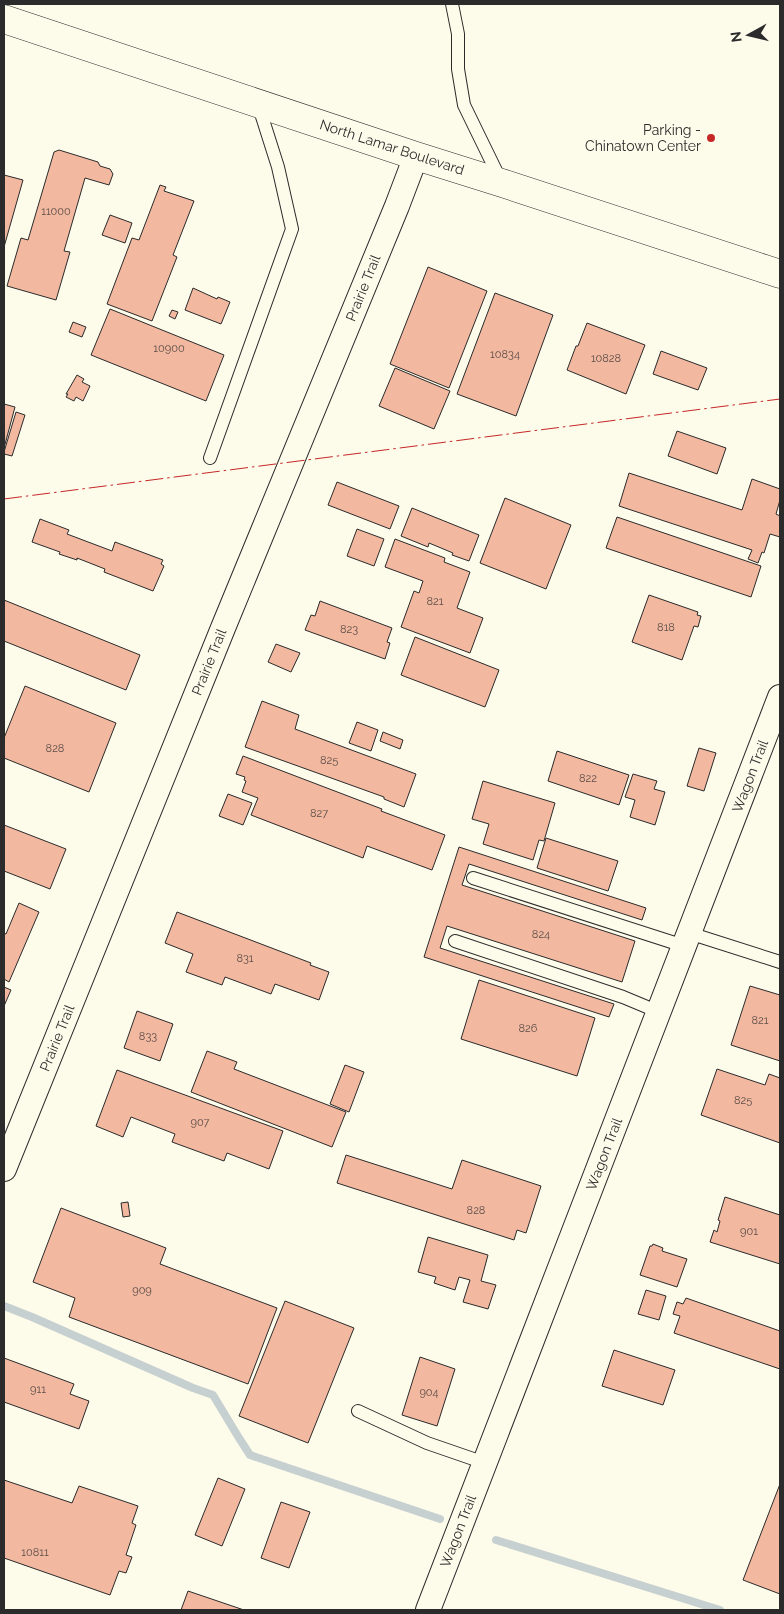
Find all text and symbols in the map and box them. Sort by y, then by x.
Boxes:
north arrow [724,10,774,60]
text: N [727,30,745,43]
street label: North Lamar Boulevard [318,116,466,178]
place label: Parking - Chinatown Center [585,122,701,154]
marker: Parking - Chinatown Center [705,132,717,144]
house number: 11000 [41,205,71,218]
street label: Prairie Trail [342,252,384,324]
house number: 10900 [153,342,185,355]
house number: 10834 [490,348,520,361]
house number: 10828 [591,352,621,365]
house number: 821 [427,595,444,608]
house number: 818 [657,621,675,634]
house number: 823 [340,623,358,636]
street label: Prairie Trail [188,626,230,698]
street label: Wagon Trail [729,737,771,815]
house number: 828 [46,742,64,755]
house number: 825 [320,754,338,767]
house number: 822 [579,772,597,785]
house number: 827 [310,807,328,820]
house number: 824 [532,928,550,941]
house number: 831 [236,952,254,965]
street label: Prairie Trail [36,1002,78,1074]
house number: 821 [752,1014,769,1027]
house number: 826 [519,1022,538,1035]
house number: 833 [139,1030,157,1043]
house number: 825 [734,1094,752,1107]
street label: Wagon Trail [583,1115,625,1193]
house number: 907 [191,1116,210,1129]
house number: 828 [467,1204,485,1217]
house number: 901 [740,1225,758,1238]
house number: 909 [132,1284,152,1297]
house number: 911 [30,1383,46,1396]
house number: 904 [419,1386,439,1399]
street label: Wagon Trail [437,1492,479,1570]
house number: 10811 [21,1546,49,1559]

